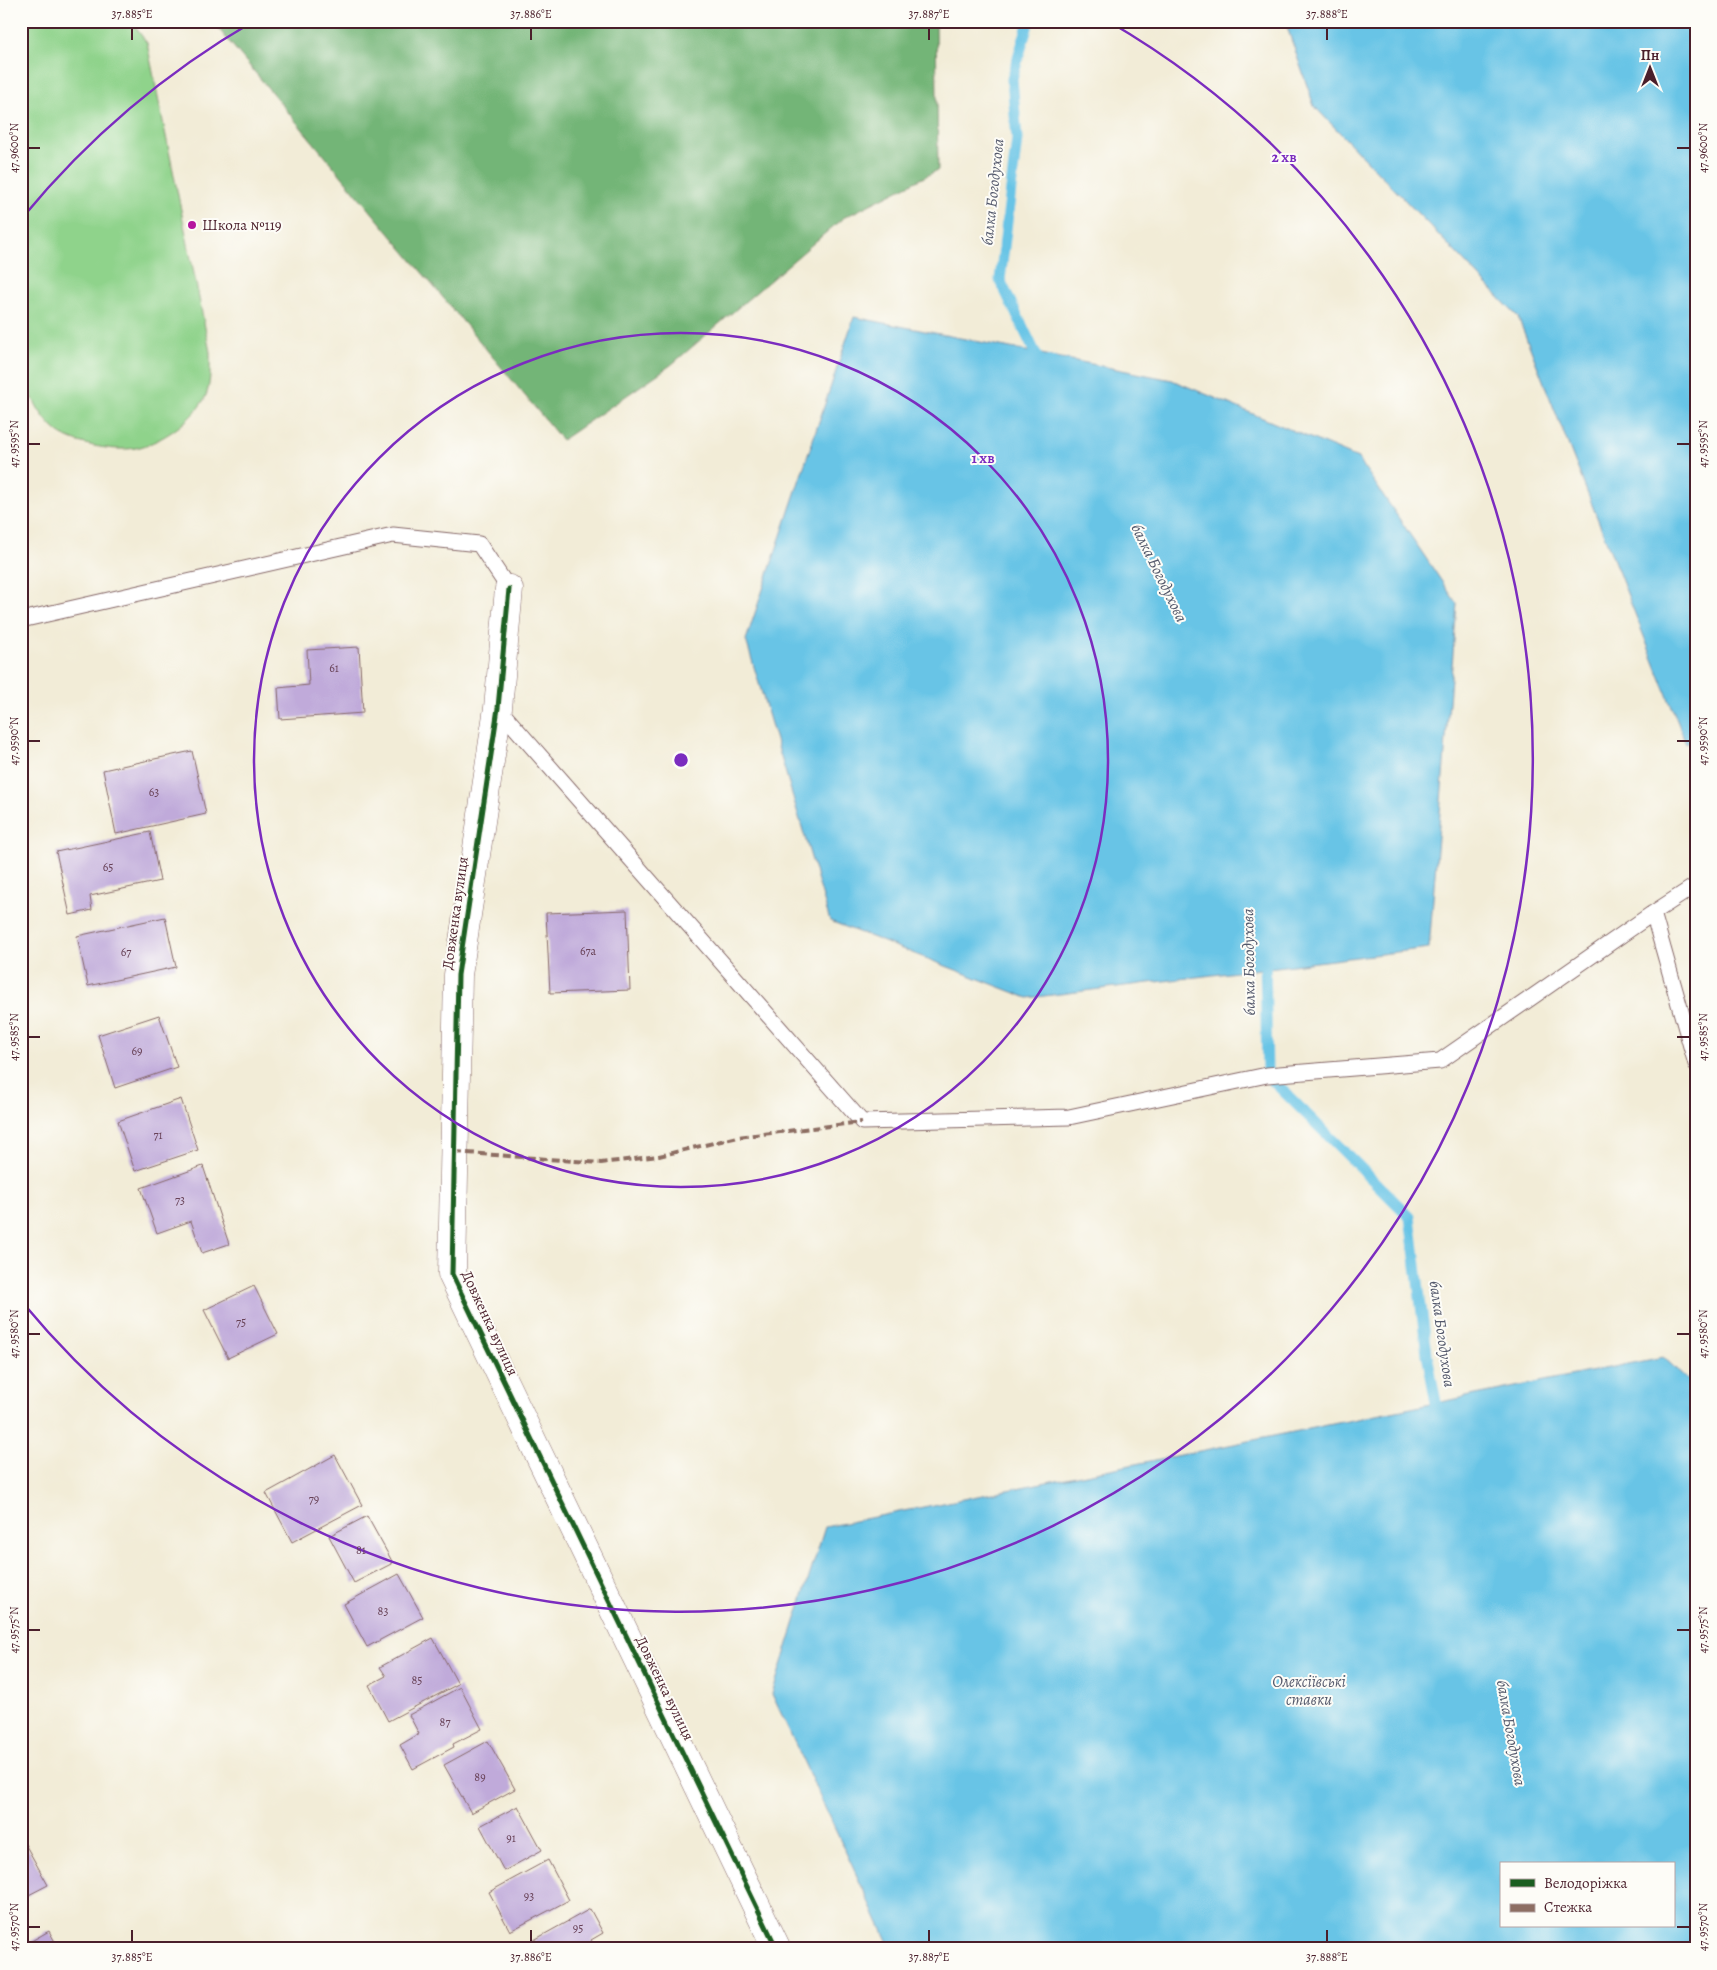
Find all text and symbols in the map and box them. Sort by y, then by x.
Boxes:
text: 37.885°E [111,6,153,22]
text: 37.886°E [510,6,552,22]
text: 37.887°E [908,6,950,22]
text: 37.888°E [1306,6,1348,22]
north arrow [1624,42,1674,92]
text: Пн [1641,46,1659,65]
text: 47.9600°N [6,123,22,173]
text: 47.9600°N [1695,123,1711,173]
water label: балка Богодухова [976,138,1010,246]
text: 2 хв [1271,147,1297,167]
place label: Школа №119 [202,215,282,235]
marker: Школа №119 [186,219,198,231]
text: 47.9595°N [6,420,22,468]
text: 47.9595°N [1695,420,1711,468]
text: 1 хв [971,448,995,468]
water label: балка Богодухова [1126,520,1192,626]
house number: 61 [329,660,339,676]
text: 47.9590°N [6,716,22,765]
text: 47.9590°N [1695,716,1711,765]
centre of rings [672,751,690,769]
house number: 63 [149,784,159,800]
street label: Довженка вулиця [437,855,473,971]
house number: 65 [103,859,113,875]
water label: балка Богодухова [1237,908,1261,1016]
house number: 67а [580,943,597,959]
house number: 67 [121,944,132,960]
text: 47.9585°N [6,1013,22,1061]
text: 47.9585°N [1695,1013,1711,1061]
house number: 69 [131,1043,143,1059]
house number: 71 [153,1127,163,1143]
house number: 73 [175,1192,185,1208]
street label: Довженка вулиця [457,1267,523,1379]
water label: балка Богодухова [1424,1279,1460,1389]
text: 47.9580°N [6,1309,22,1359]
text: 47.9580°N [1695,1309,1711,1359]
house number: 75 [236,1314,246,1330]
house number: 79 [309,1491,319,1507]
house number: 81 [356,1542,366,1558]
house number: 83 [378,1603,388,1619]
text: 47.9575°N [6,1606,22,1654]
text: 47.9575°N [1695,1606,1711,1654]
street label: Довженка вулиця [631,1632,699,1744]
water label: Олексіївські ставки [1272,1671,1346,1711]
house number: 85 [412,1672,422,1688]
water label: балка Богодухова [1491,1678,1531,1788]
house number: 87 [440,1714,451,1730]
house number: 89 [474,1769,486,1785]
house number: 91 [506,1830,516,1846]
legend [1500,1862,1674,1928]
text: Велодоріжка [1544,1873,1628,1893]
house number: 93 [524,1888,534,1904]
text: Стежка [1544,1897,1592,1917]
text: 47.9570°N [6,1902,22,1951]
text: 47.9570°N [1695,1902,1711,1951]
house number: 95 [573,1920,583,1936]
text: 37.885°E [111,1949,153,1965]
text: 37.886°E [510,1949,552,1965]
text: 37.887°E [908,1949,950,1965]
text: 37.888°E [1306,1949,1348,1965]

